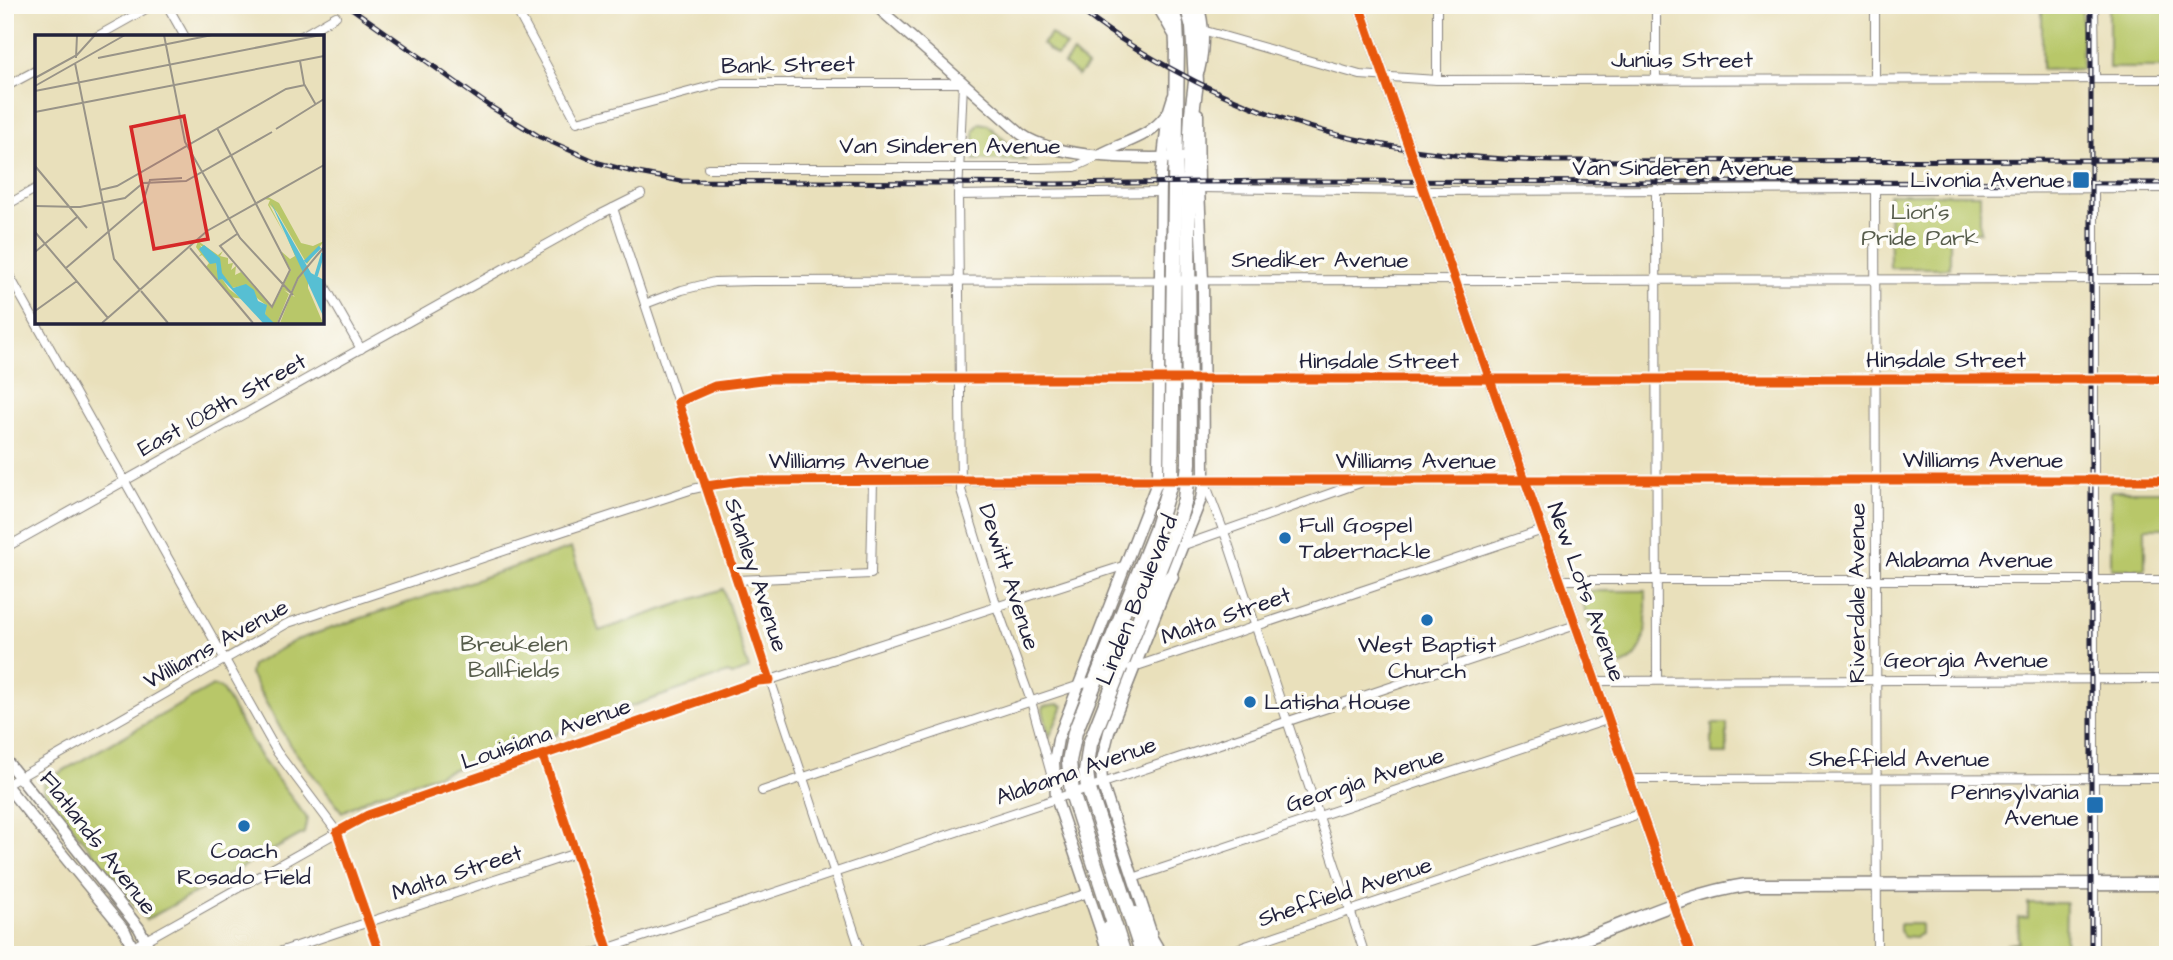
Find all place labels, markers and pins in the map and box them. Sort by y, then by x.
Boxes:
place label: Livonia Avenue [1910,164,2065,196]
marker: Livonia Avenue [2071,170,2091,190]
place label: Full Gospel Tabernackle [1299,509,1431,567]
marker: Full Gospel Tabernackle [1277,530,1293,546]
marker: West Baptist Church [1419,612,1435,628]
place label: West Baptist Church [1358,629,1497,687]
place label: Latisha House [1264,686,1411,718]
marker: Latisha House [1242,694,1258,710]
place label: Pennsylvania Avenue [1951,776,2079,834]
marker: Pennsylvania Avenue [2085,795,2105,815]
marker: Coach Rosado Field [236,818,252,834]
place label: Coach Rosado Field [177,835,311,893]

